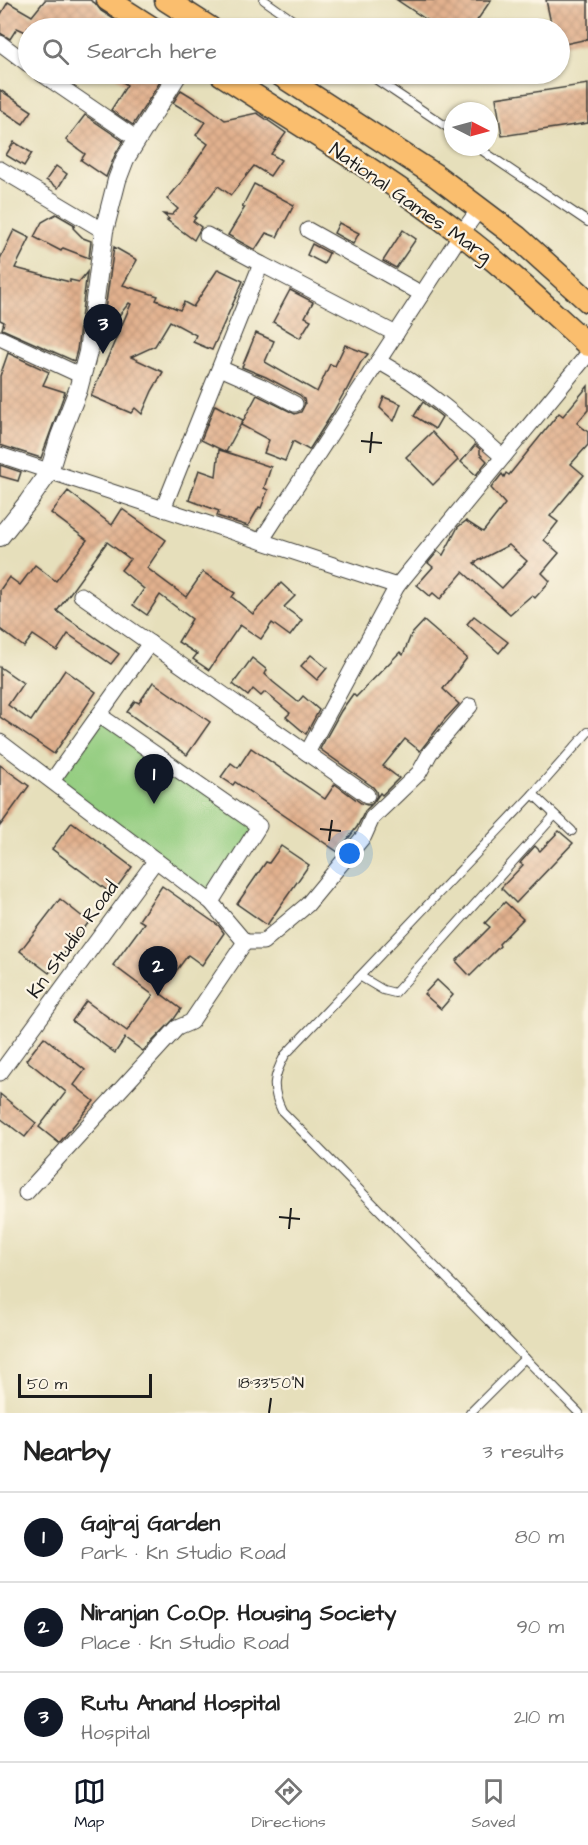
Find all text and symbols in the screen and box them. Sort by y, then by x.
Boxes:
search box [18,18,570,84]
icon: search [39,35,72,68]
text: Search here [87,36,217,67]
north arrow [444,102,498,156]
street label: National Games Marg [323,136,497,270]
pin: 3 [84,304,122,354]
pin: 1 [134,754,174,804]
your location [335,839,364,868]
street label: Kn Studio Road [20,875,125,1004]
pin: 2 [138,946,178,996]
scale bar [18,1371,152,1398]
text: 50 m [27,1373,67,1395]
text: 18°33'50"N [238,1373,304,1394]
text: Nearby [24,1434,111,1470]
text: 3 results [482,1438,564,1466]
text: Gajraj Garden [81,1508,220,1539]
text: 1 [42,1523,45,1551]
text: 80 m [515,1523,564,1551]
text: Park · Kn Studio Road [81,1539,286,1567]
text: Niranjan Co.Op. Housing Society [81,1598,396,1629]
text: 2 [38,1613,49,1641]
text: 90 m [516,1613,564,1641]
text: Place · Kn Studio Road [81,1629,289,1657]
text: Rutu Anand Hospital [81,1688,280,1719]
text: 3 [38,1703,49,1731]
text: 210 m [514,1703,564,1731]
text: Hospital [81,1719,150,1747]
tab: Map [73,1775,106,1833]
tab: Directions [252,1775,326,1833]
tab: Saved [472,1775,515,1833]

